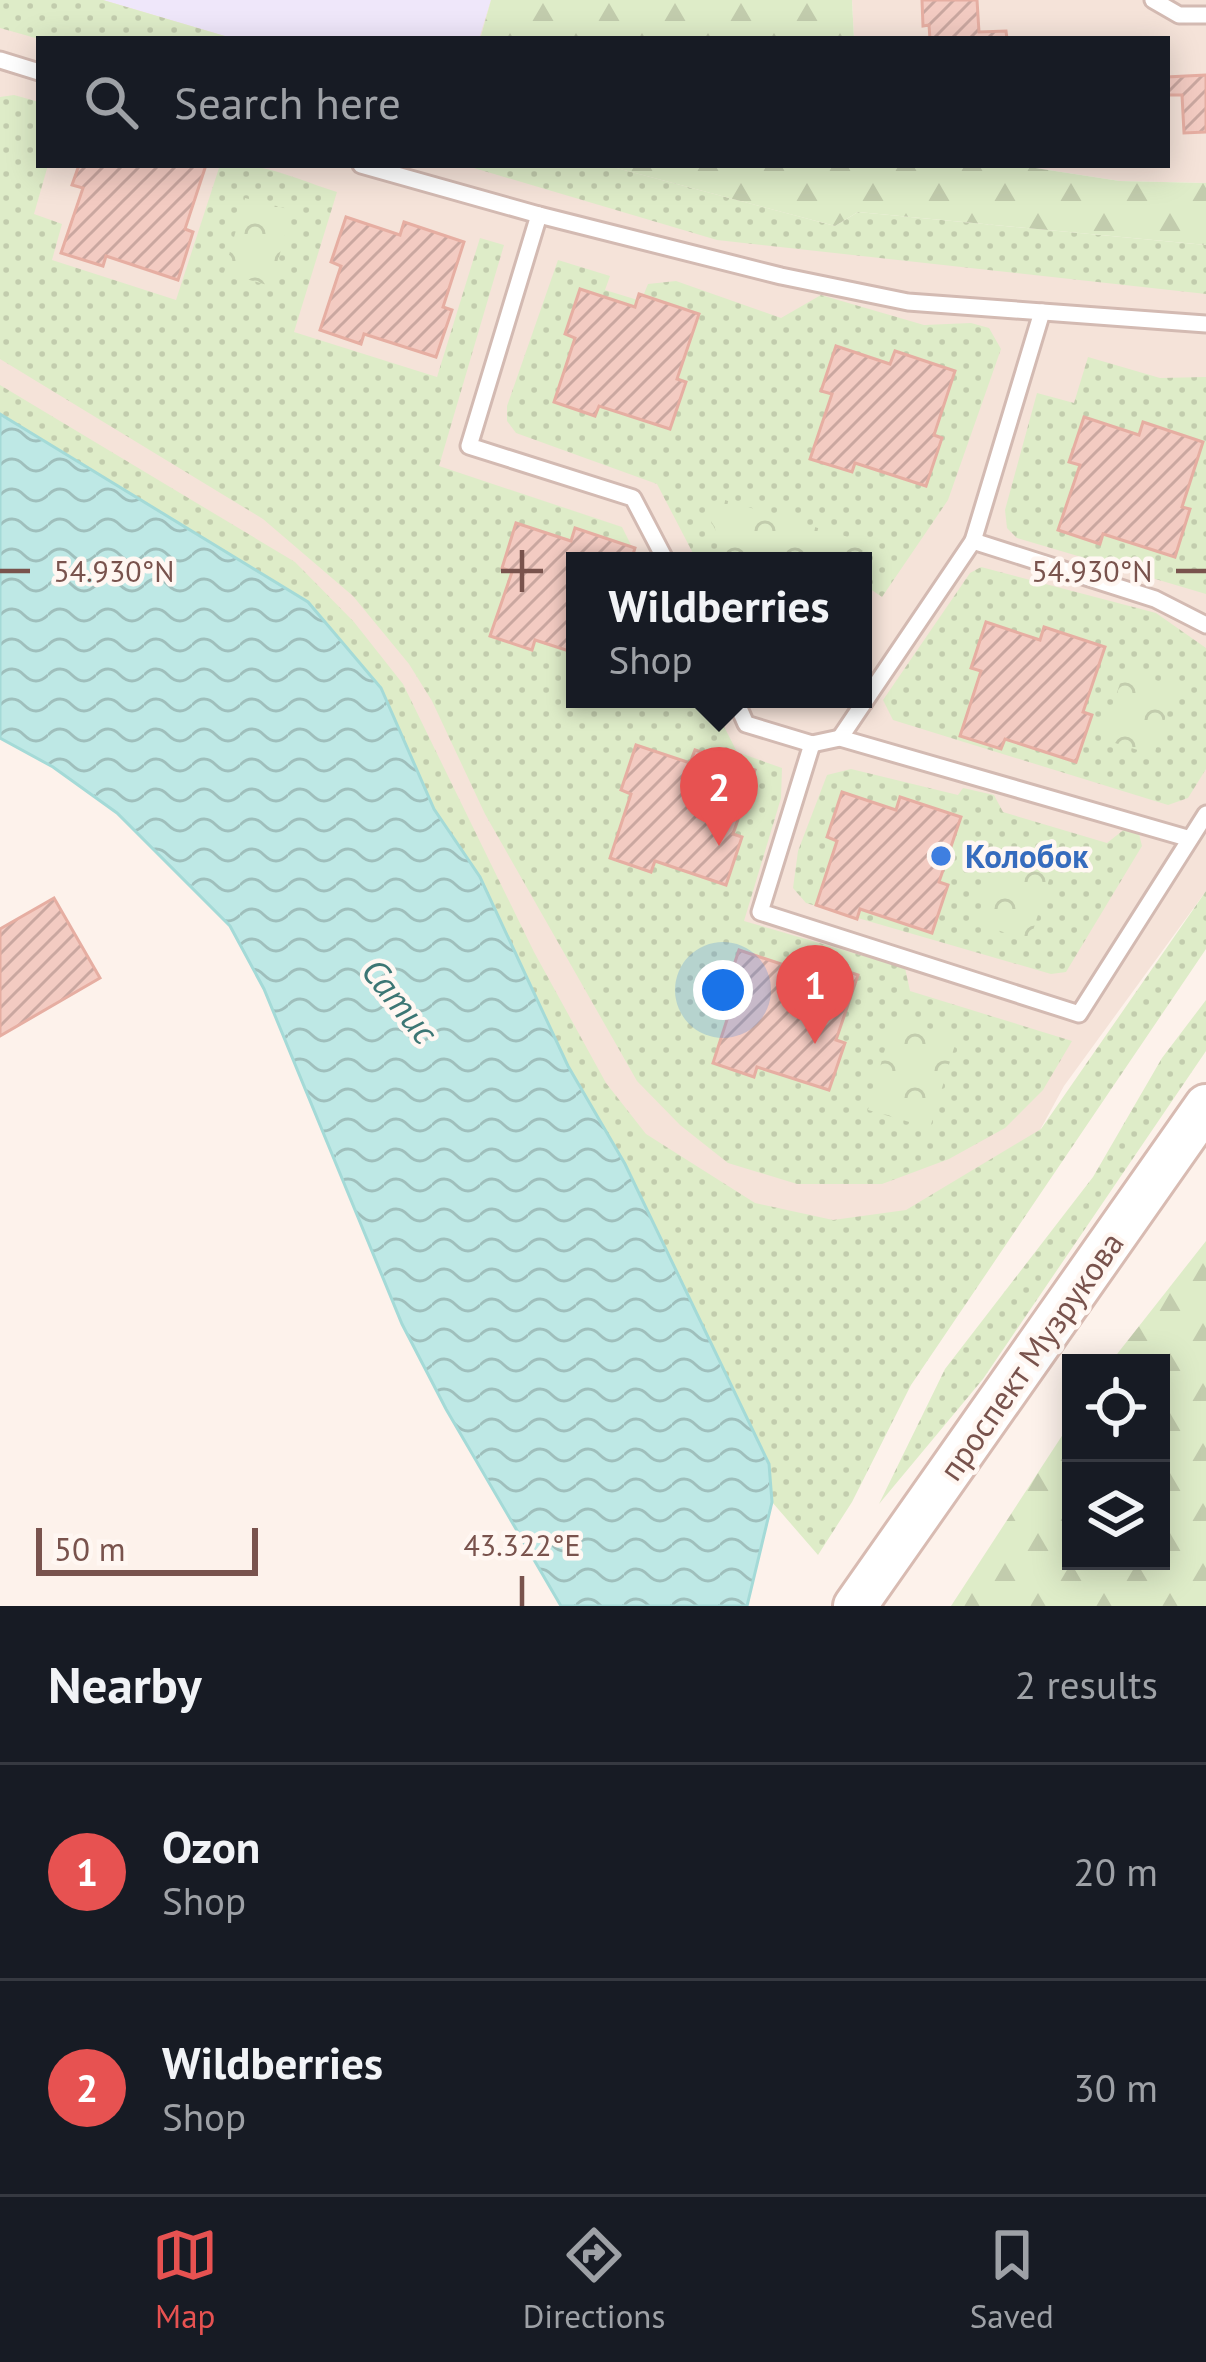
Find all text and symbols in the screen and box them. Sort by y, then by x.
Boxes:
search box [36,36,1170,168]
icon: search [78,69,144,135]
text: Search here [174,73,401,131]
text: 54.930°N [53,551,175,590]
text: 54.930°N [1031,551,1153,590]
popup [566,552,872,708]
text: Wildberries [609,576,829,634]
text: Shop [609,634,693,685]
pin: 2 [680,747,758,846]
place label: Колобок [965,834,1089,877]
marker: Колобок [928,843,954,869]
pin: 1 [776,945,854,1044]
water label: Сатис [352,948,450,1054]
your location [693,960,753,1020]
street label: проспект Музрукова [929,1223,1133,1488]
map controls [1062,1354,1170,1570]
button: locate [1062,1354,1170,1462]
button: layers [1062,1462,1170,1570]
scale bar [36,1522,258,1575]
text: 43.322°E [464,1525,581,1564]
text: 50 m [54,1527,126,1570]
text: Nearby [48,1651,202,1717]
text: 2 results [1015,1659,1158,1710]
text: Ozon [162,1817,260,1875]
text: 1 [76,1846,98,1897]
text: 20 m [1073,1846,1158,1897]
text: Shop [162,1875,246,1926]
text: Wildberries [162,2033,383,2091]
text: 2 [76,2062,98,2113]
text: 30 m [1073,2062,1158,2113]
text: Shop [162,2091,246,2142]
tab: Map [152,2222,218,2337]
tab: Directions [523,2222,665,2337]
tab: Saved [970,2222,1054,2337]

